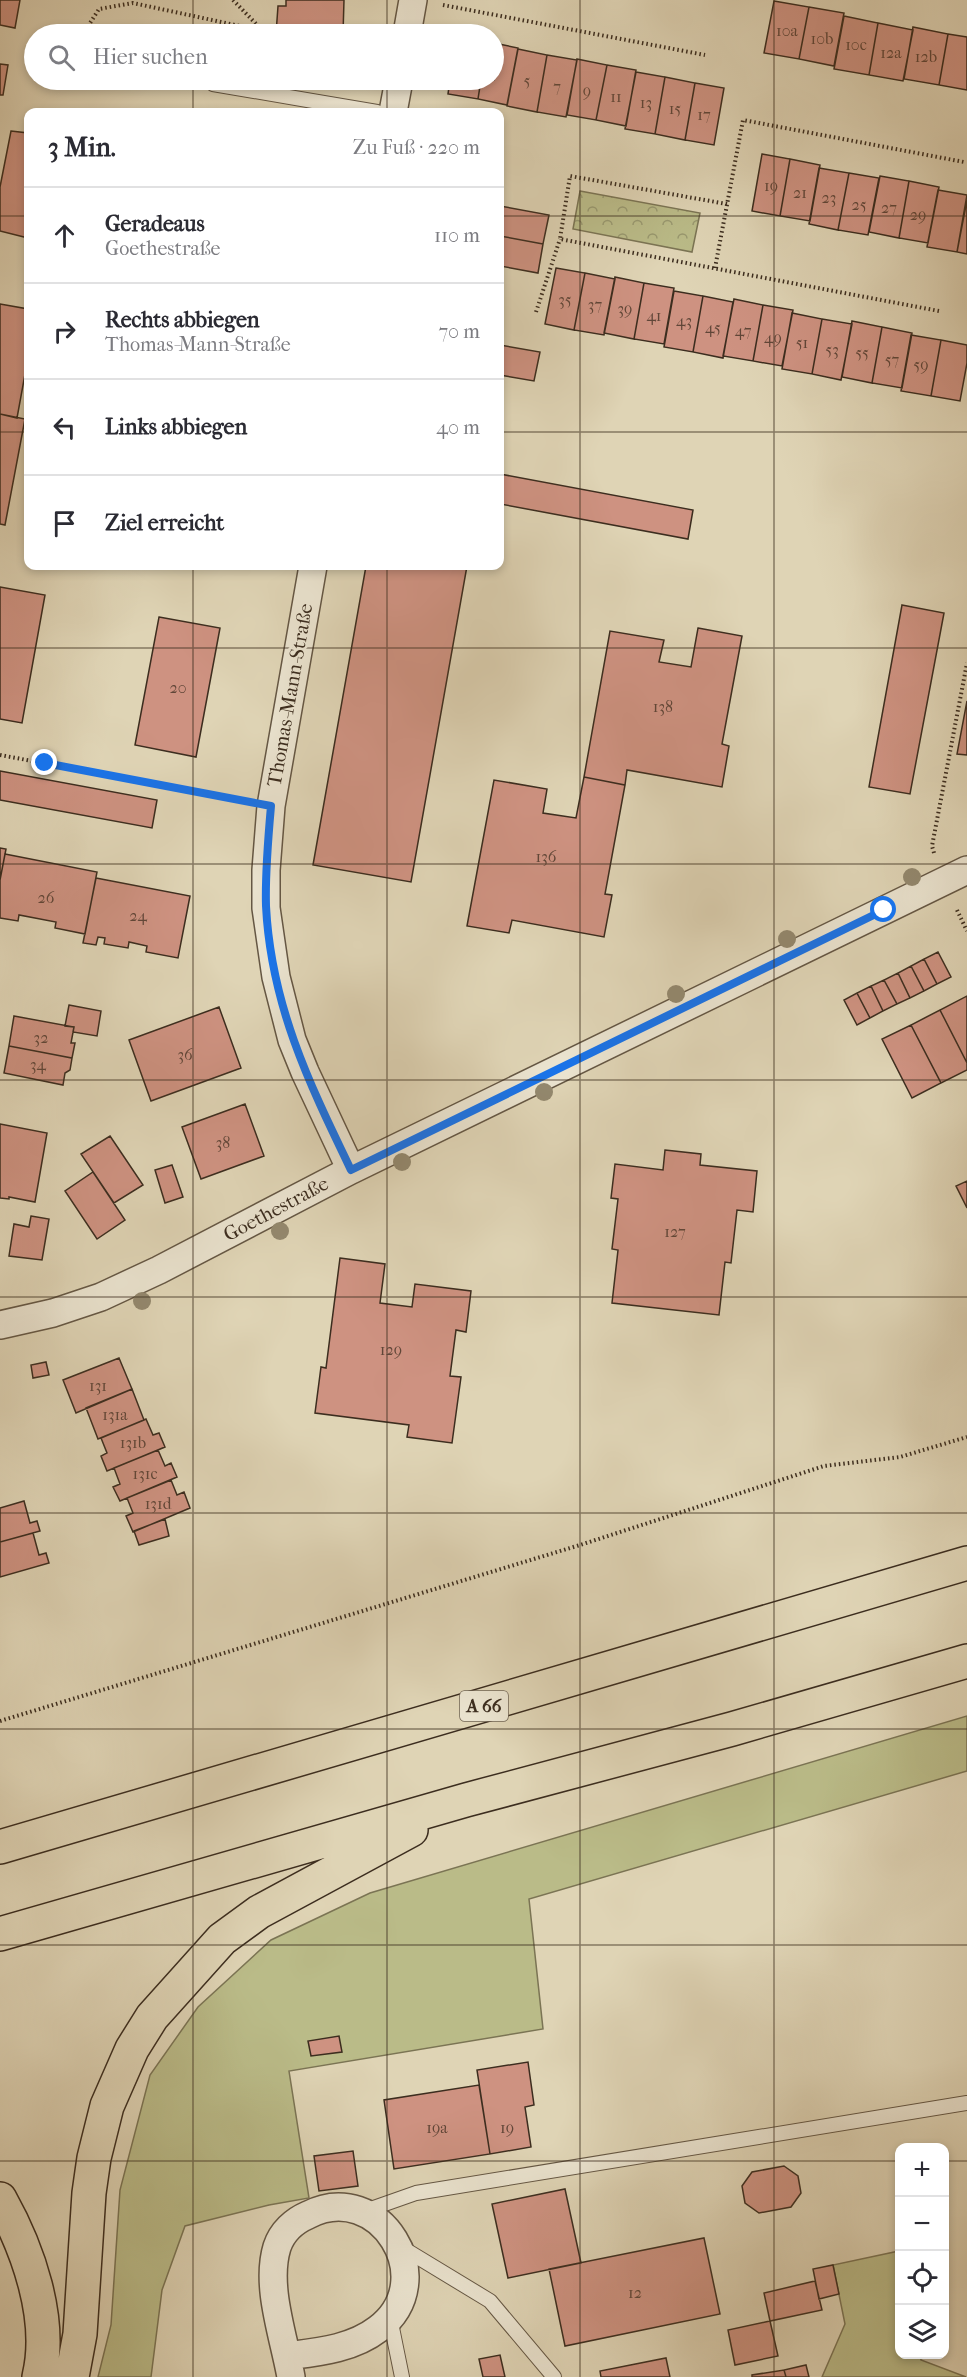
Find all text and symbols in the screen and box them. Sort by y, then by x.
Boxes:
house number: 10a [776,21,799,40]
search box [24,24,504,90]
house number: 10b [811,29,833,48]
house number: 10c [845,35,867,54]
icon: search [45,41,78,74]
house number: 12a [880,43,902,62]
text: Hier suchen [93,44,208,70]
house number: 12b [915,47,937,66]
house number: 5 [524,71,531,90]
house number: 7 [553,77,561,96]
house number: 9 [583,81,591,100]
house number: 11 [610,87,622,106]
house number: 13 [640,93,652,112]
house number: 15 [669,99,681,118]
house number: 17 [697,105,711,124]
text: 3 Min. [48,132,116,163]
text: Zu Fuß · 220 m [353,136,480,159]
house number: 19 [764,176,778,195]
house number: 21 [793,183,807,202]
house number: 23 [822,188,836,207]
house number: 25 [851,195,867,214]
house number: 27 [881,198,897,217]
house number: 29 [910,205,926,224]
text: Geradeaus [105,211,205,237]
icon: ahead [48,219,81,252]
text: 110 m [434,224,480,247]
text: Goethestraße [105,237,221,260]
house number: 35 [558,290,572,309]
house number: 37 [588,295,602,314]
house number: 39 [618,299,632,318]
house number: 41 [646,306,662,325]
text: Rechts abbiegen [105,307,260,333]
house number: 43 [676,311,692,330]
icon: right [48,315,81,348]
house number: 45 [705,318,721,337]
text: 70 m [438,320,480,343]
house number: 47 [735,321,752,340]
house number: 49 [764,328,782,347]
text: Thomas-Mann-Straße [105,333,291,356]
house number: 51 [796,333,808,352]
house number: 53 [825,340,839,359]
house number: 55 [855,343,869,362]
house number: 57 [885,350,900,369]
house number: 59 [913,355,929,374]
icon: left [48,411,81,444]
text: Links abbiegen [105,414,247,440]
text: 40 m [436,416,480,439]
icon: arrive [48,507,81,540]
text: Ziel erreicht [105,510,224,536]
street label: Thomas-Mann-Straße [263,602,317,788]
house number: 20 [169,678,187,697]
house number: 138 [653,697,673,716]
route end [31,749,57,775]
house number: 136 [536,847,557,866]
house number: 26 [38,888,55,907]
route start [870,896,896,922]
house number: 24 [129,906,147,925]
house number: 32 [34,1028,48,1047]
house number: 36 [177,1045,193,1064]
house number: 34 [30,1055,47,1074]
house number: 38 [216,1133,230,1152]
street label: Goethestraße [220,1172,332,1246]
house number: 127 [664,1222,686,1241]
house number: 129 [380,1340,402,1359]
house number: 131 [89,1376,107,1395]
house number: 131a [102,1405,128,1424]
house number: 131b [120,1433,146,1452]
house number: 131c [132,1464,158,1483]
house number: 131d [145,1494,172,1513]
road number: A 66 [460,1691,508,1721]
house number: 19a [426,2118,448,2137]
house number: 19 [500,2118,514,2137]
map controls [895,2143,949,2359]
button: + [895,2143,949,2197]
button: − [895,2197,949,2251]
button: locate [895,2251,949,2305]
house number: 12 [628,2283,642,2302]
button: layers [895,2305,949,2359]

